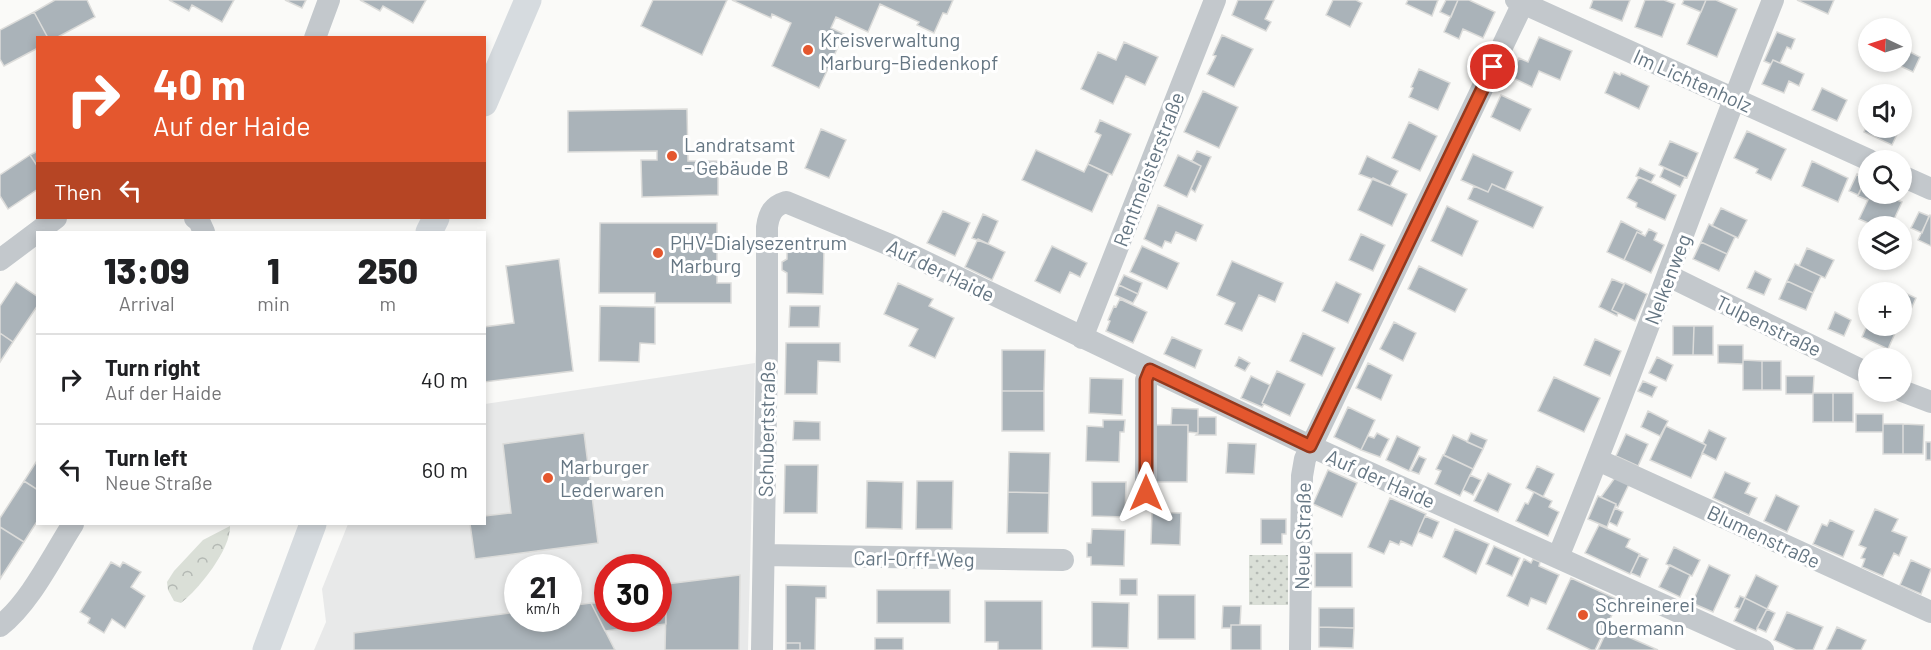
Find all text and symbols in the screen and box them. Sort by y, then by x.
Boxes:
north arrow [1858,18,1912,72]
map controls [1858,18,1912,402]
place label: Kreisverwaltung Marburg-Biedenkopf [820,27,998,74]
pin [1467,41,1518,92]
marker: Kreisverwaltung Marburg-Biedenkopf [801,43,815,57]
street label: Im Lichtenholz [1630,43,1756,117]
icon: arrive [1476,50,1509,83]
text: 40 m [153,58,246,108]
icon: right [54,60,132,138]
button: sound [1858,84,1912,138]
street label: Rentmeisterstraße [1107,88,1189,250]
text: Auf der Haide [153,109,311,141]
place label: Landratsamt - Gebäude B [684,132,795,179]
marker: Landratsamt - Gebäude B [665,149,679,163]
button: search [1858,150,1912,204]
icon: left [114,174,147,207]
text: Then [54,178,102,204]
button: layers [1858,216,1912,270]
place label: PHV-Dialysezentrum Marburg [670,230,847,277]
street label: Nelkenweg [1639,230,1695,328]
street label: Auf der Haide [883,234,999,306]
marker: PHV-Dialysezentrum Marburg [651,246,665,260]
text: 13:09 [104,248,190,291]
text: 1 [267,248,280,291]
text: 250 [357,248,418,291]
button: + [1858,282,1912,336]
street label: Tulpenstraße [1712,289,1826,361]
text: Arrival [119,291,175,315]
text: min [257,291,290,315]
text: m [380,291,396,315]
button: − [1858,348,1912,402]
text: Turn right [105,354,200,380]
street label: Schubertstraße [753,361,779,497]
icon: right [54,363,87,396]
text: 40 m [421,366,468,392]
text: Auf der Haide [105,380,222,404]
street label: Auf der Haide [1323,443,1439,513]
text: Turn left [105,444,188,470]
icon: left [54,453,87,486]
place label: Marburger Lederwaren [560,454,664,501]
text: 60 m [422,456,468,482]
position arrow [1114,461,1178,525]
text: Neue Straße [105,470,213,494]
marker: Marburger Lederwaren [541,471,555,485]
street label: Neue Straße [1289,482,1315,590]
street label: Blumenstraße [1704,499,1824,573]
street label: Carl-Orff-Weg [853,545,975,571]
speed limit sign: 30 [594,554,672,632]
text: 21 [529,568,557,604]
place label: Schreinerei Obermann [1595,592,1695,639]
text: km/h [526,599,560,617]
marker: Schreinerei Obermann [1576,608,1590,622]

